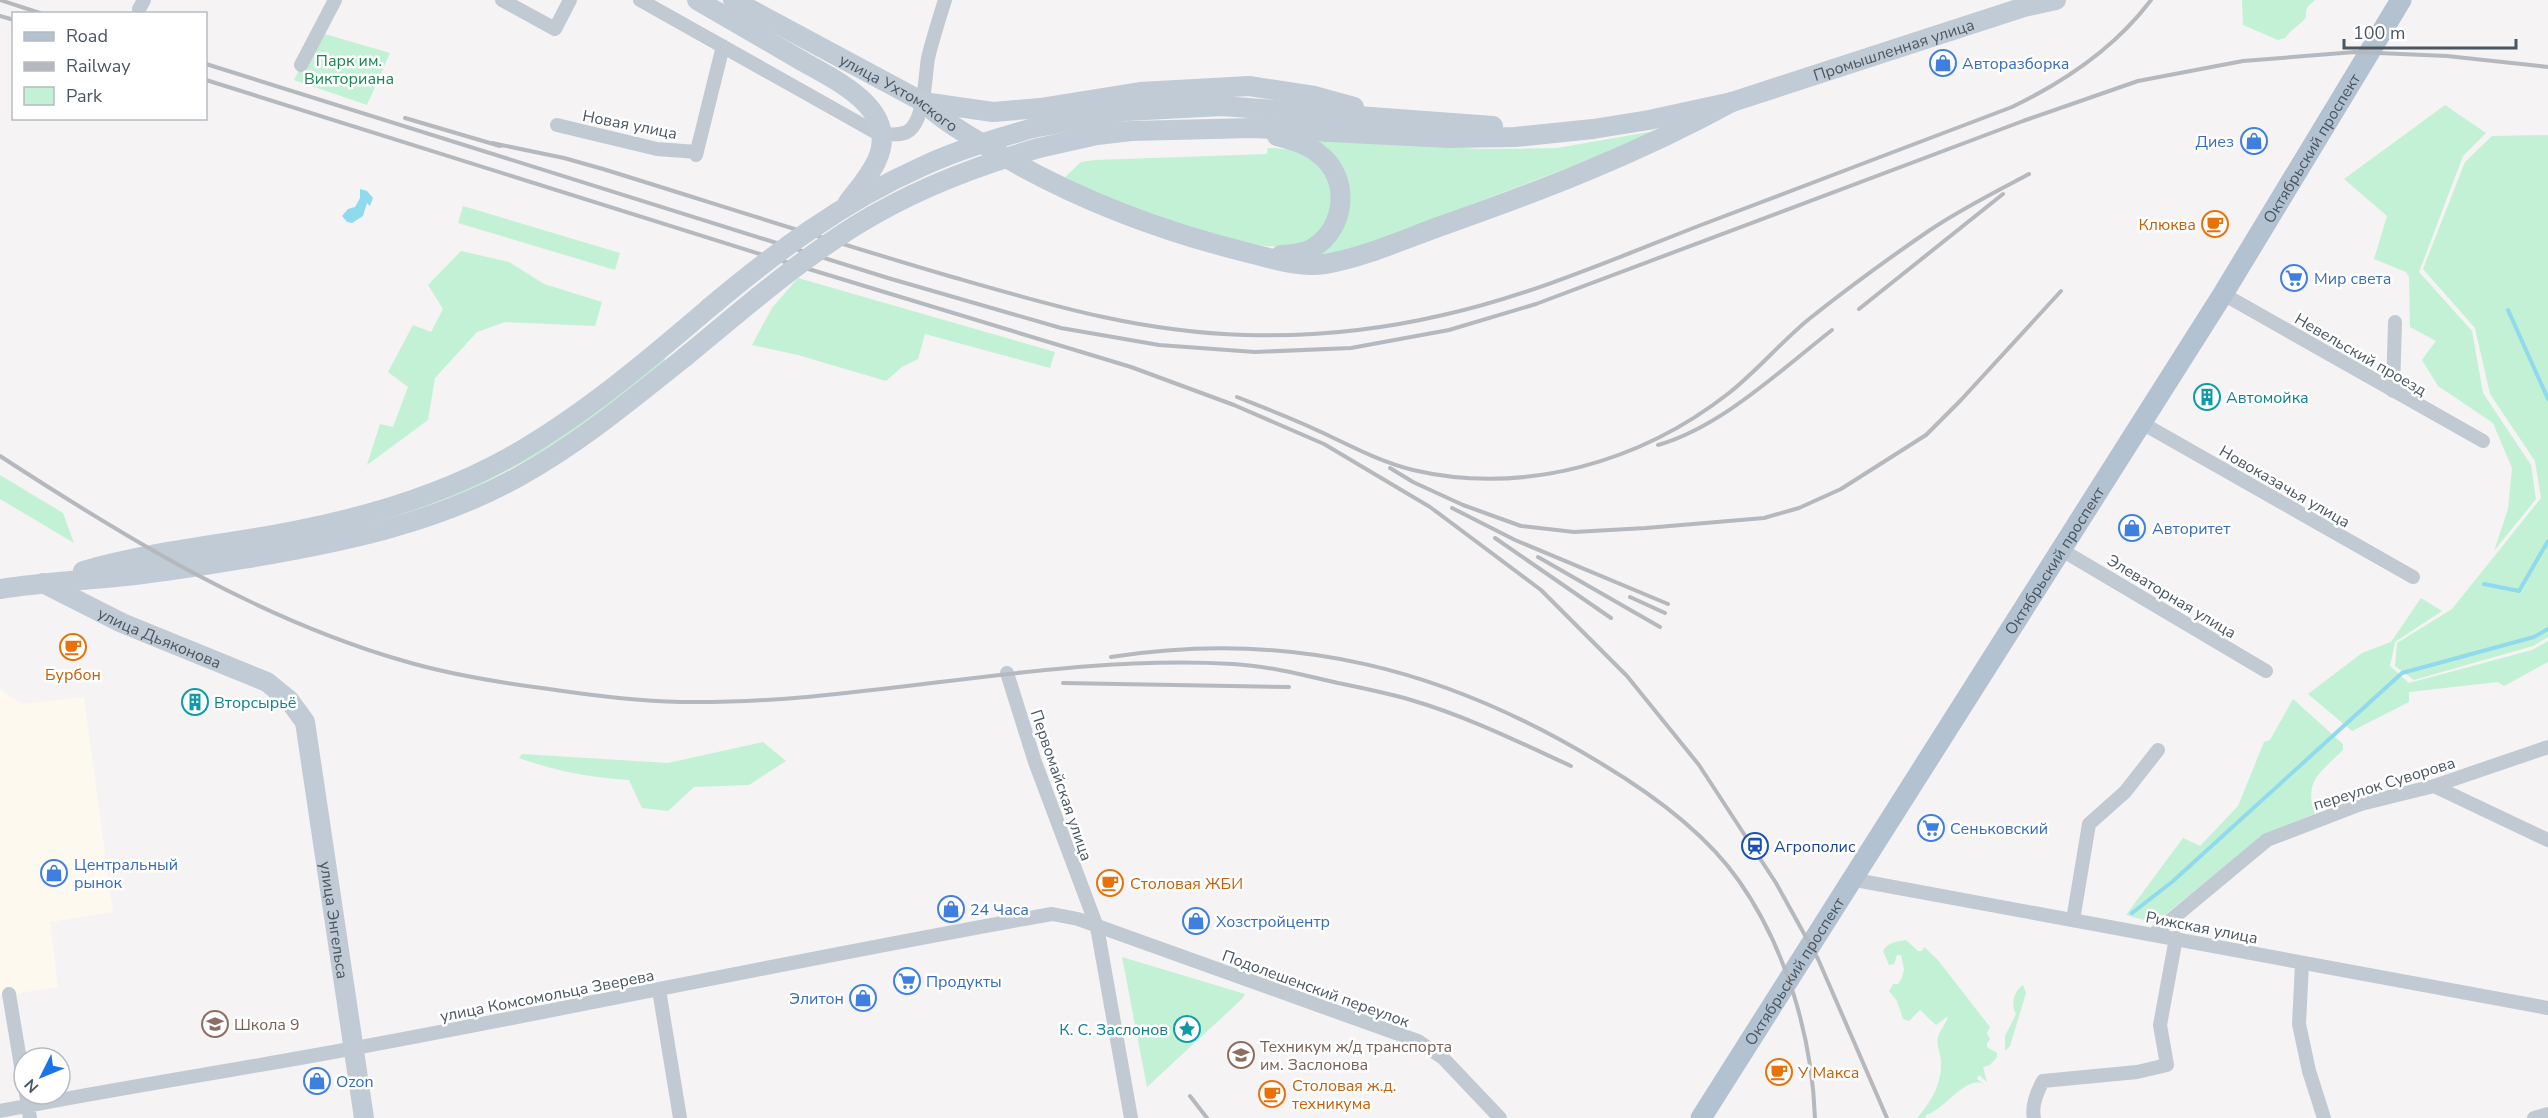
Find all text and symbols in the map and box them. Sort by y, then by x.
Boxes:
legend [12,12,207,120]
scale bar [2344,12,2516,50]
street label: Промышленная улица [1810,14,1977,87]
text: 100 m [2353,21,2405,45]
text: Road [66,24,108,48]
shop icon: Авторазборка [1928,48,1958,78]
street label: улица Ухтомского [835,49,962,138]
park label: Парк им. Викториана [304,50,394,90]
place label: Авторазборка [1962,53,2069,75]
text: Railway [66,54,131,78]
street label: Октябрьский проспект [2258,69,2366,228]
text: Park [66,84,103,108]
street label: Новая улица [581,105,679,145]
shop icon: Диез [2239,126,2269,156]
place label: Диез [2196,131,2234,153]
cafe icon: Клюква [2200,209,2230,239]
place label: Клюква [2138,214,2196,236]
supermarket icon: Мир света [2279,263,2309,293]
place label: Мир света [2314,268,2391,290]
street label: Невельский проезд [2290,308,2431,402]
building icon: Автомойка [2192,382,2222,412]
place label: Автомойка [2226,387,2309,409]
street label: Новоказачья улица [2215,440,2354,533]
street label: Октябрьский проспект [2000,482,2111,639]
shop icon: Авторитет [2117,513,2147,543]
place label: Авторитет [2152,518,2231,540]
street label: Элеваторная улица [2103,550,2240,644]
street label: улица Дьяконова [94,603,224,674]
cafe icon: Бурбон [58,632,88,662]
place label: Бурбон [45,664,101,686]
building icon: Вторсырьё [180,687,210,717]
place label: Вторсырьё [214,692,296,714]
street label: Первомайская улица [1025,707,1097,864]
street label: переулок Суворова [2311,752,2458,816]
supermarket icon: Сеньковский [1916,813,1946,843]
place label: Сеньковский [1950,818,2048,840]
station icon: Агрополис [1740,831,1770,861]
place label: Агрополис [1774,836,1856,858]
place label: Центральный рынок [74,854,178,894]
shop icon: Центральный рынок [39,858,69,888]
street label: улица Энгельса [314,860,353,981]
cafe icon: Столовая ЖБИ [1095,868,1125,898]
place label: Столовая ЖБИ [1130,873,1243,895]
street label: Октябрьский проспект [1740,892,1851,1050]
shop icon: 24 Часа [936,894,966,924]
place label: 24 Часа [970,899,1029,921]
shop icon: Хозстройцентр [1181,906,1211,936]
street label: Рижская улица [2144,906,2260,950]
place label: Хозстройцентр [1216,911,1330,933]
street label: Подолешенский переулок [1219,945,1413,1033]
street label: улица Комсомольца Зверева [438,964,656,1028]
supermarket icon: Продукты [892,966,922,996]
place label: Продукты [926,971,1002,993]
shop icon: Элитон [848,983,878,1013]
place label: Элитон [789,988,844,1010]
school or university icon: Школа 9 [200,1009,230,1039]
place label: Школа 9 [234,1014,300,1036]
place icon: К. С. Заслонов [1172,1014,1202,1044]
place label: К. С. Заслонов [1059,1019,1168,1041]
place label: Техникум ж/д транспорта им. Заслонова [1260,1036,1452,1076]
school or university icon: Техникум ж/д транспорта им. Заслонова [1226,1040,1256,1070]
north arrow [12,1046,72,1106]
cafe icon: У Макса [1764,1057,1794,1087]
place label: У Макса [1797,1062,1859,1084]
shop icon: Ozon [302,1066,332,1096]
place label: Ozon [336,1071,374,1093]
text: N [20,1074,44,1097]
place label: Столовая ж.д. техникума [1292,1075,1396,1115]
cafe icon: Столовая ж.д. техникума [1257,1079,1287,1109]

